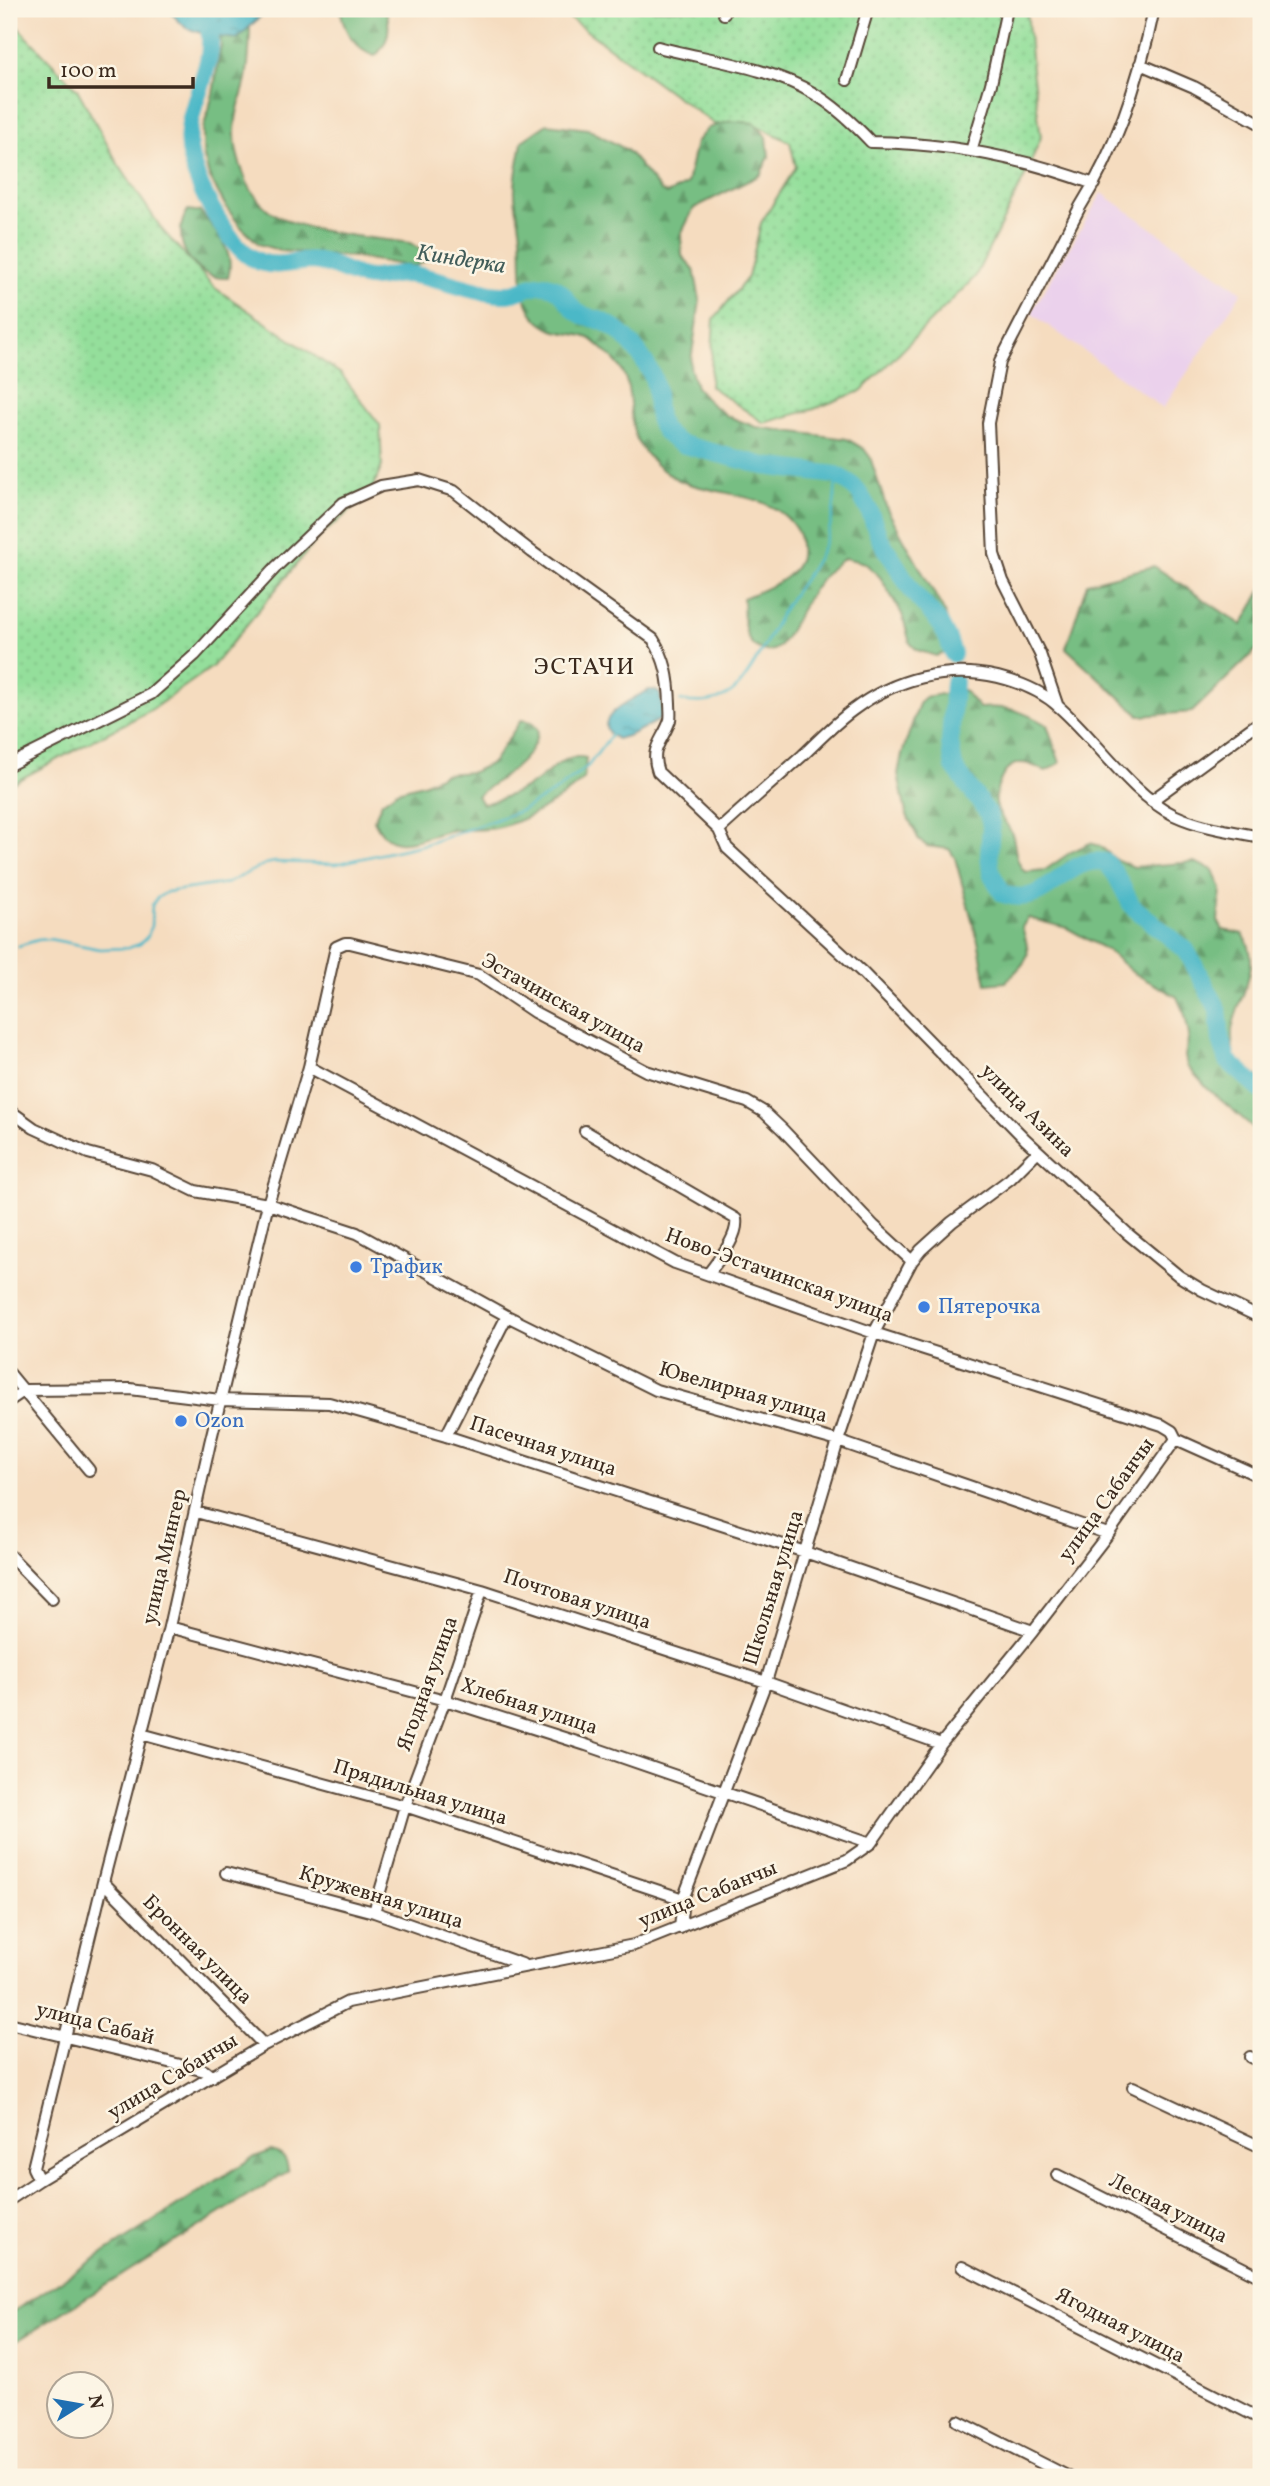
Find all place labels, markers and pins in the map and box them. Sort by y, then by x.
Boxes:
place label: Трафик [370,1253,443,1282]
marker: Трафик [348,1259,364,1275]
place label: Пятерочка [938,1293,1041,1322]
marker: Пятерочка [916,1299,932,1315]
place label: Ozon [195,1407,245,1436]
marker: Ozon [173,1413,189,1429]

